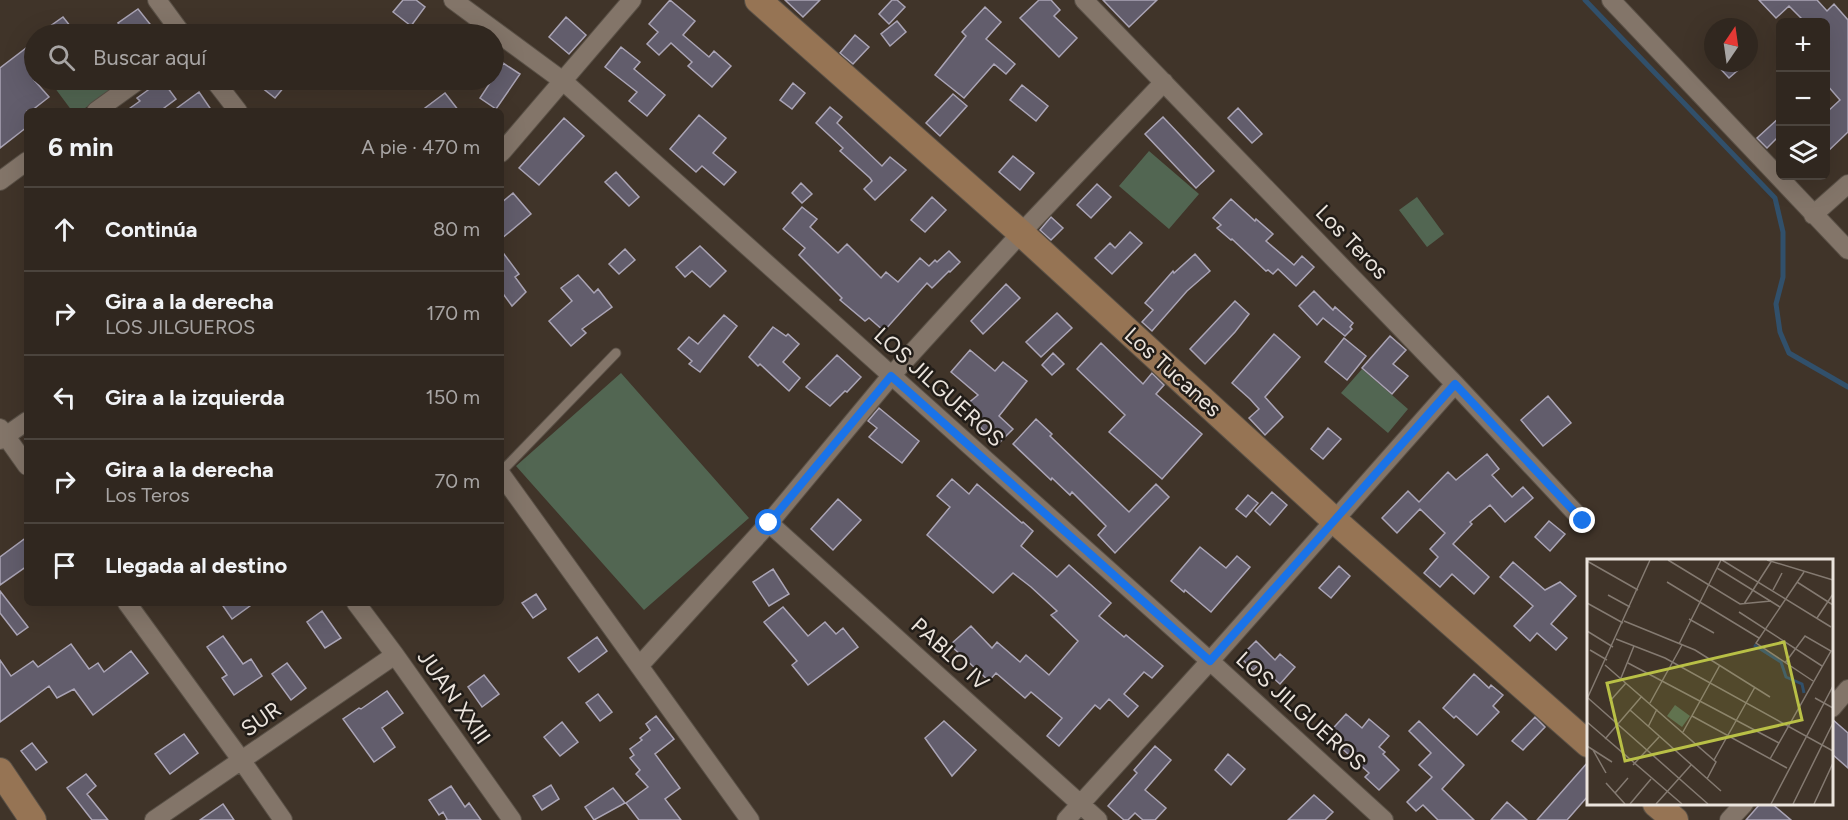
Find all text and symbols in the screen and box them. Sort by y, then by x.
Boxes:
north arrow [1704,18,1758,72]
map controls [1776,18,1830,180]
button: + [1776,18,1830,72]
search box [24,24,504,90]
icon: search [45,41,78,74]
text: Buscar aquí [93,44,206,71]
button: − [1776,72,1830,126]
button: layers [1776,126,1830,180]
text: 6 min [48,131,114,163]
text: A pie · 470 m [361,135,480,159]
street label: Los Teros [1310,199,1394,285]
icon: ahead [48,213,81,246]
text: Continúa [105,216,198,243]
text: 80 m [433,217,480,241]
text: Gira a la derecha [105,288,274,315]
icon: right [48,297,81,330]
text: 170 m [426,301,480,325]
text: LOS JILGUEROS [105,315,255,339]
street label: LOS JILGUEROS [868,322,1010,452]
street label: Los Tucanes [1119,322,1227,422]
icon: left [48,381,81,414]
text: Gira a la izquierda [105,384,285,411]
text: 150 m [425,385,480,409]
text: Gira a la derecha [105,456,274,483]
icon: right [48,465,81,498]
text: 70 m [434,469,480,493]
text: Los Teros [105,483,190,507]
route end [1569,507,1595,533]
route start [755,509,781,535]
icon: arrive [48,549,81,582]
text: Llegada al destino [105,552,287,579]
inset map [1587,559,1833,805]
street label: PABLO IV [905,612,995,697]
street label: JUAN XXIII [412,645,496,749]
street label: LOS JILGUEROS [1230,646,1372,776]
street label: SUR [236,696,286,742]

